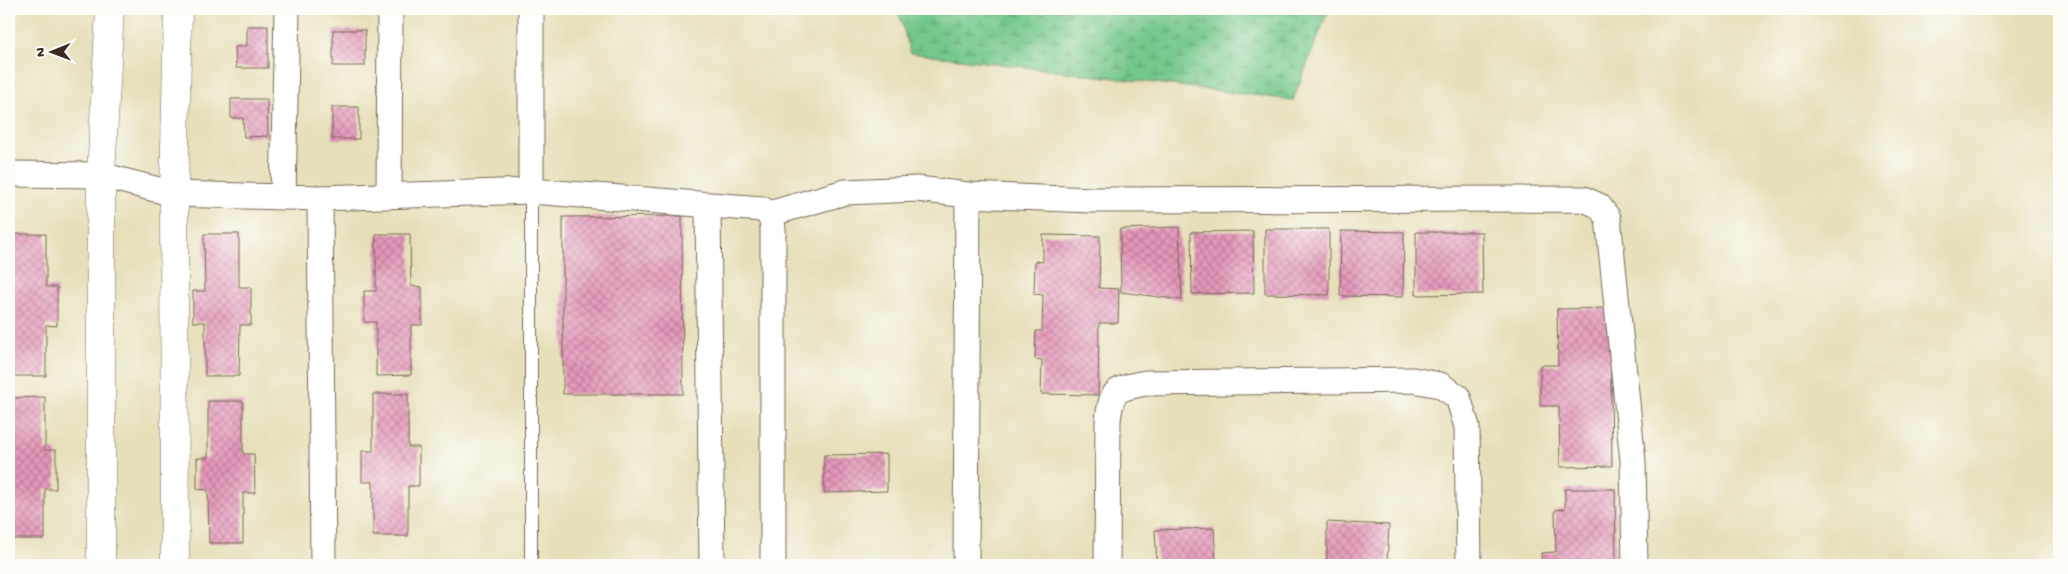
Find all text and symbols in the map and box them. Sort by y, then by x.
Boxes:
north arrow [28,28,78,78]
text: N [33,47,50,57]

